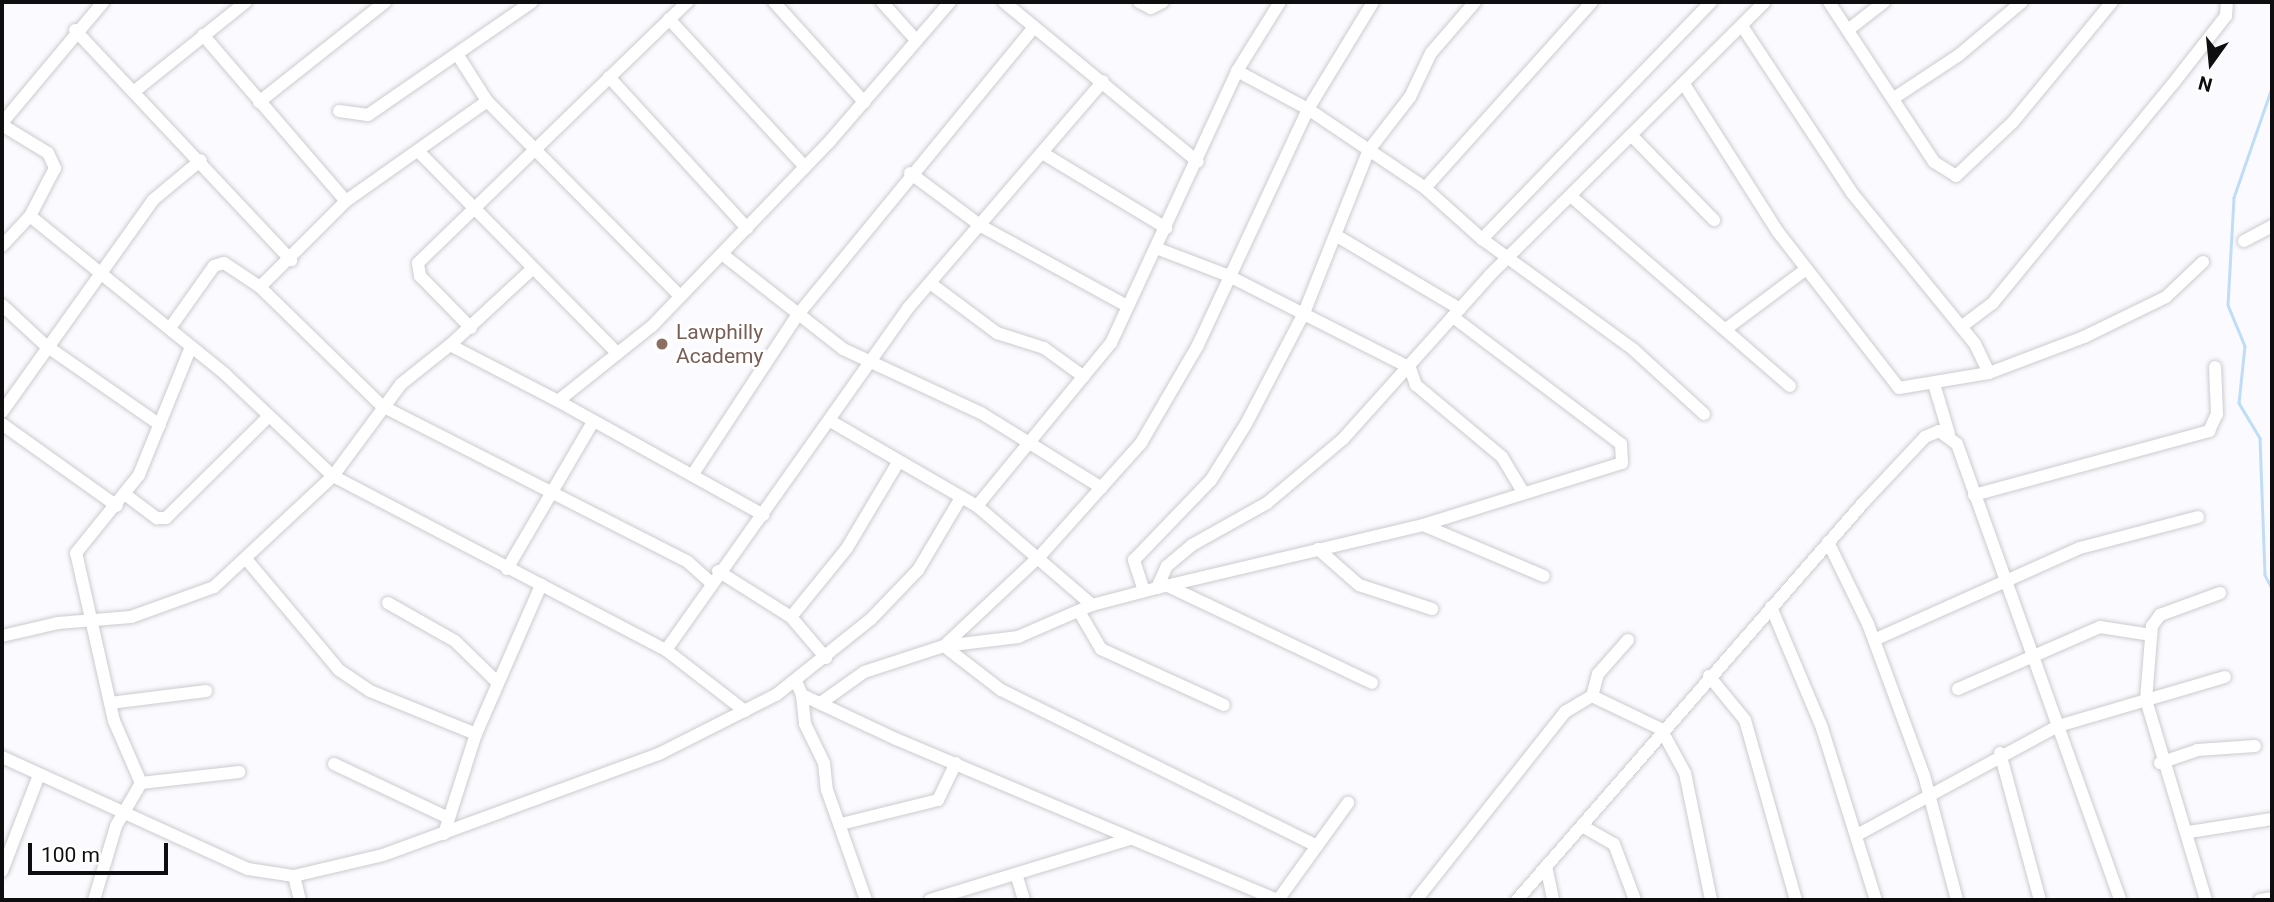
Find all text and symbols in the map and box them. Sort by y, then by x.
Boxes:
north arrow [2176,28,2246,98]
text: N [2196,71,2215,97]
place label: Lawphilly Academy [676,319,763,369]
marker: Lawphilly Academy [654,336,670,352]
scale bar [32,828,172,872]
text: 100 m [41,843,100,867]

